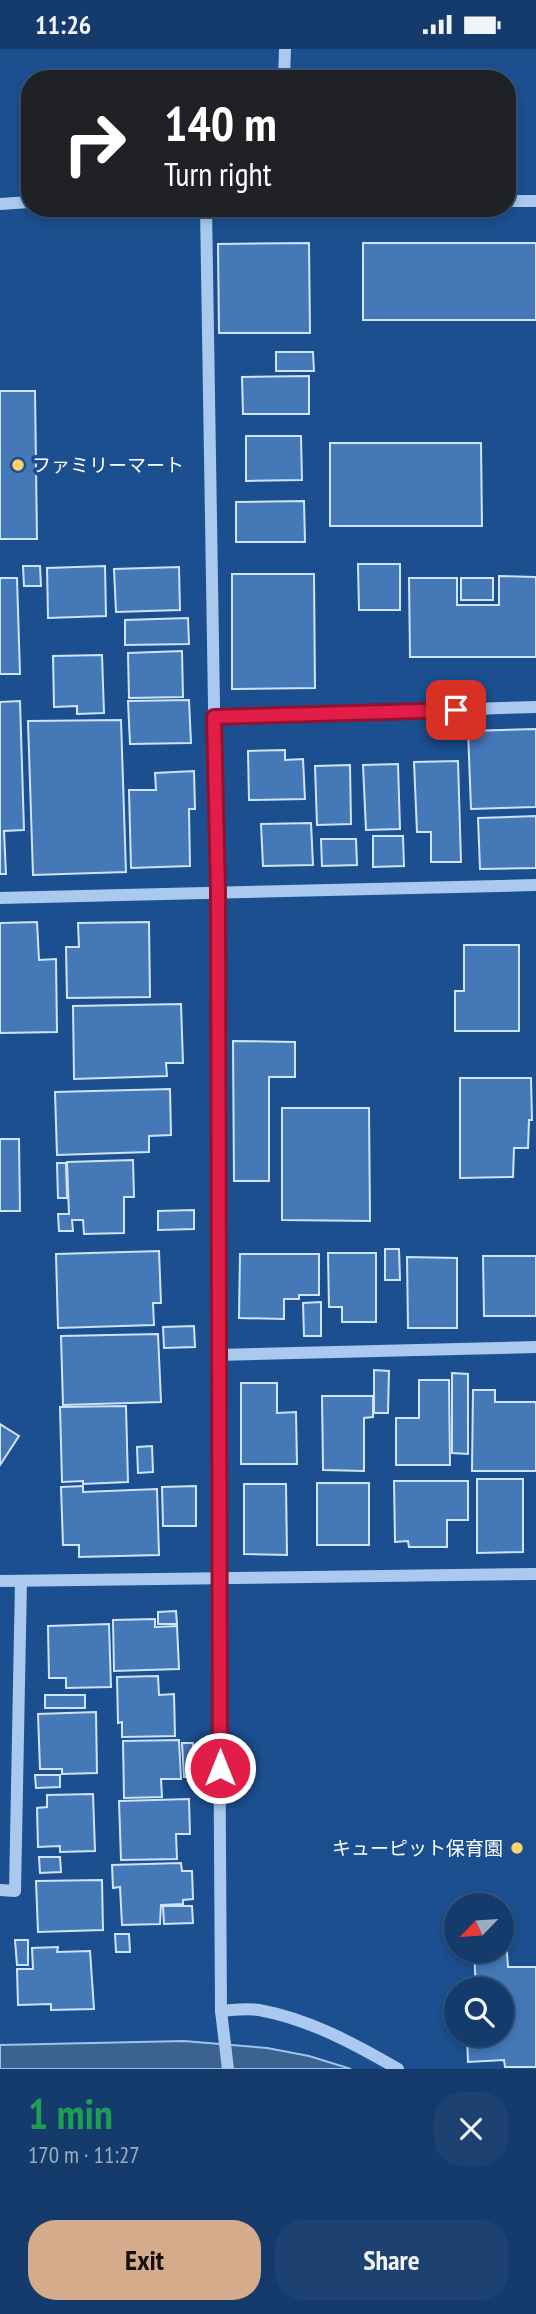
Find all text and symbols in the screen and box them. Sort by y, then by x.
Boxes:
text: 11:26 [35,8,91,41]
text: 140 m [164,91,277,155]
icon: right [49,98,140,189]
text: Turn right [164,153,272,195]
place label: ファミリーマート [32,453,184,477]
marker: ファミリーマート [10,457,26,473]
pin [426,680,486,740]
icon: arrive [437,691,475,729]
position arrow [183,1731,257,1805]
place label: キューピット保育園 [332,1836,503,1860]
marker: キューピット保育園 [509,1840,525,1856]
north arrow [444,1893,514,1963]
map controls [444,1893,514,2047]
button: search [444,1977,514,2047]
text: 1 min [28,2086,113,2141]
button: close [434,2092,508,2166]
text: 170 m · 11:27 [28,2140,140,2169]
button: Exit [28,2220,261,2300]
button: Share [275,2220,508,2300]

